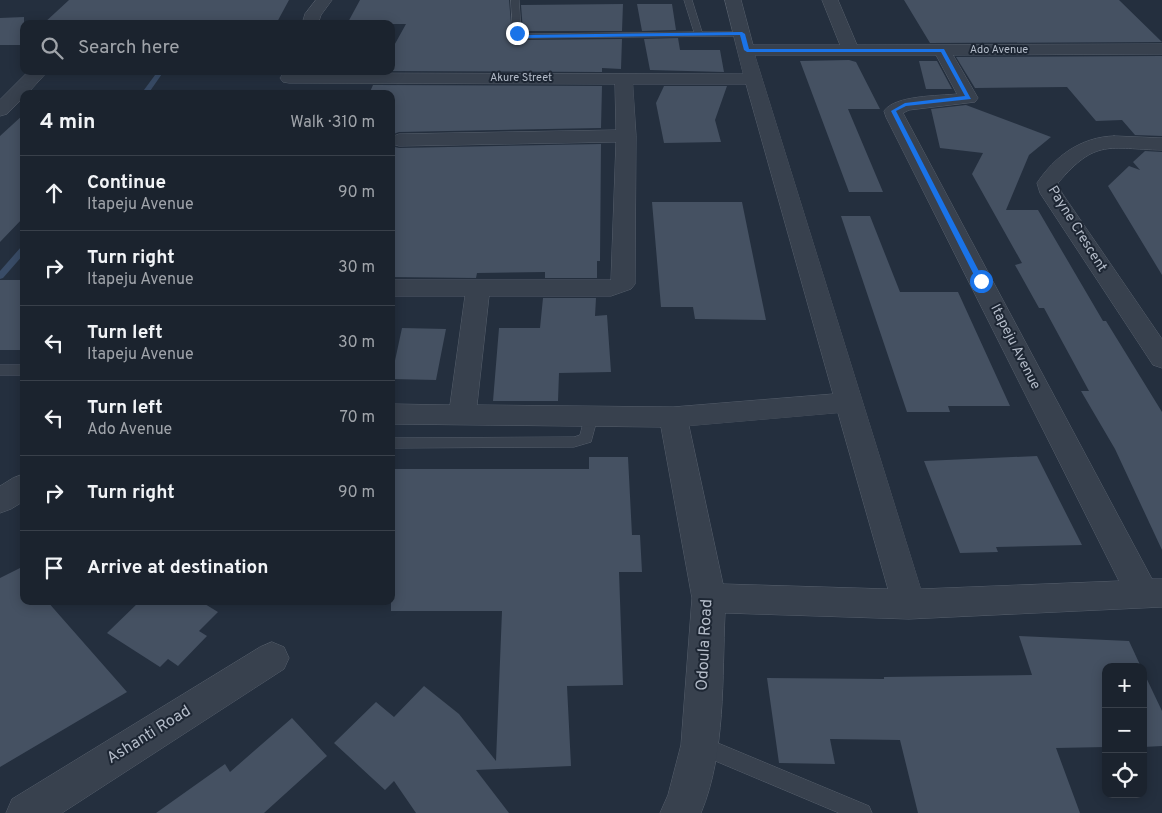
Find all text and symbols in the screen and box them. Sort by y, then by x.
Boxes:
search box [20,20,395,75]
route end [506,22,529,45]
icon: search [38,34,66,62]
text: Search here [78,36,180,60]
street label: Ado Avenue [970,43,1028,57]
street label: Akure Street [490,71,552,85]
text: 4 min [40,109,96,136]
text: Walk · 310 m [290,113,375,133]
text: Continue [87,171,166,195]
icon: ahead [40,179,68,207]
text: 90 m [338,183,375,203]
street label: Payne Crescent [1044,183,1110,275]
text: Itapeju Avenue [87,195,194,215]
text: Turn right [87,246,175,270]
icon: right [40,254,68,282]
text: 30 m [338,258,375,278]
text: Itapeju Avenue [87,270,194,290]
route start [970,270,993,293]
street label: Itapeju Avenue [986,302,1044,392]
text: Turn left [87,321,163,345]
icon: left [40,329,68,357]
text: 30 m [338,333,375,353]
text: Itapeju Avenue [87,345,194,365]
text: Turn left [87,396,163,420]
icon: left [40,404,68,432]
text: 70 m [340,408,375,428]
text: Ado Avenue [87,420,172,440]
icon: right [40,479,68,507]
text: Turn right [87,481,175,505]
text: 90 m [338,483,375,503]
icon: arrive [40,554,68,582]
text: Arrive at destination [87,556,268,580]
street label: Odoula Road [693,599,717,691]
map controls [1102,663,1147,798]
button: + [1102,663,1147,708]
street label: Ashanti Road [103,701,195,769]
button: − [1102,708,1147,753]
button: locate [1102,753,1147,798]

